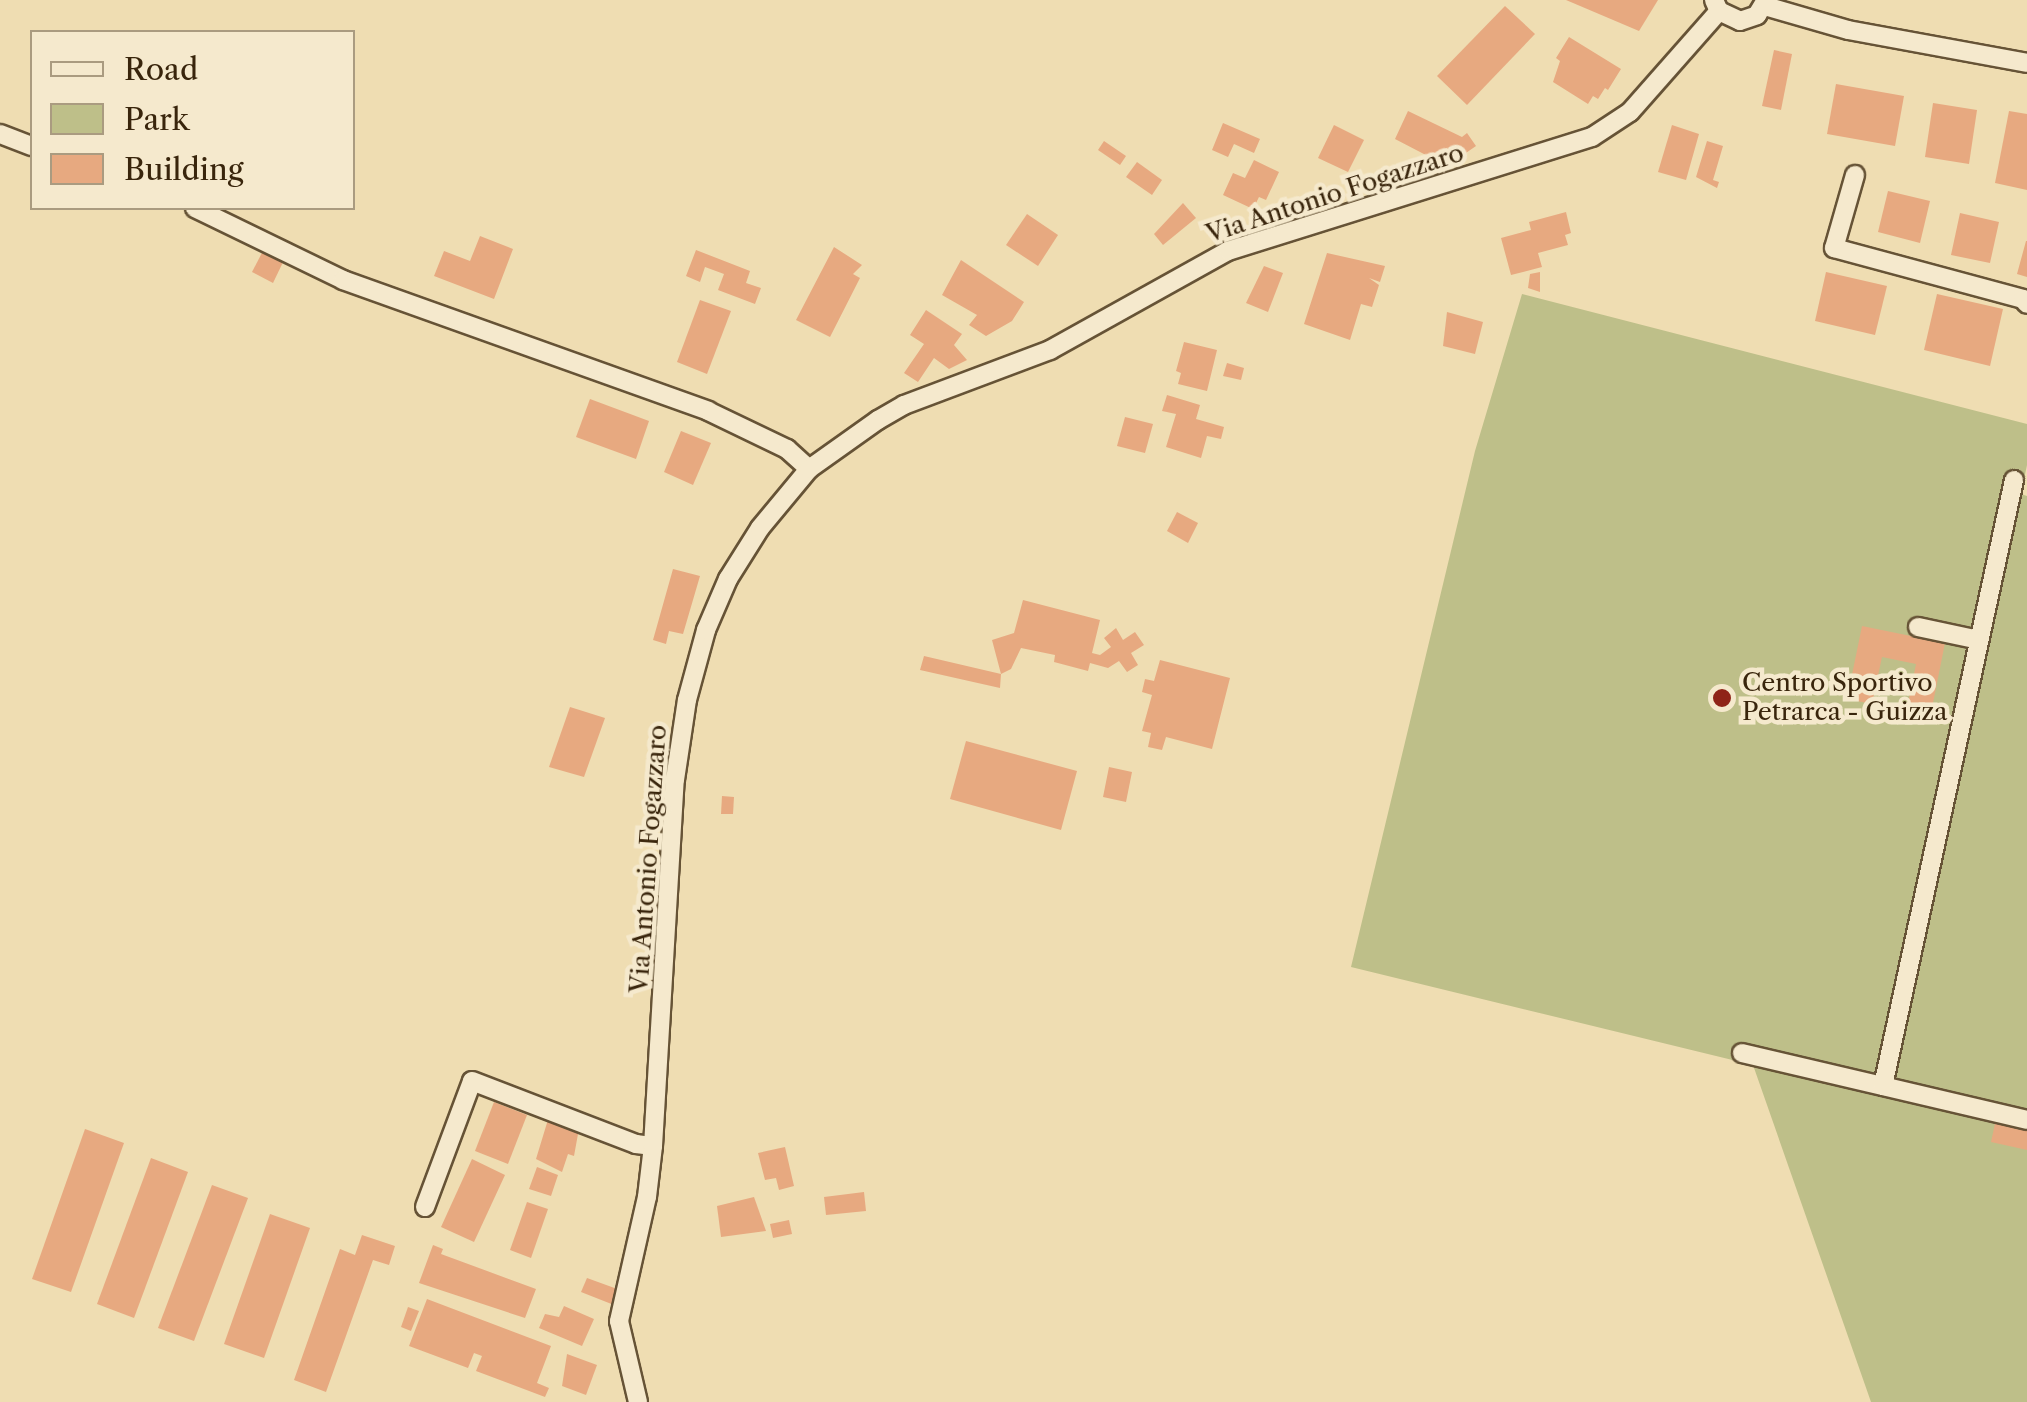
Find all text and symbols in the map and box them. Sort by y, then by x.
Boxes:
legend [30,30,355,210]
text: Road [124,51,198,88]
text: Park [124,101,189,138]
street label: Via Antonio Fogazzaro [1202,138,1468,250]
text: Building [124,151,244,188]
place label: Centro Sportivo Petrarca - Guizza [1742,669,1948,728]
marker: Centro Sportivo Petrarca - Guizza [1711,687,1733,709]
street label: Via Antonio Fogazzaro [625,723,673,995]

